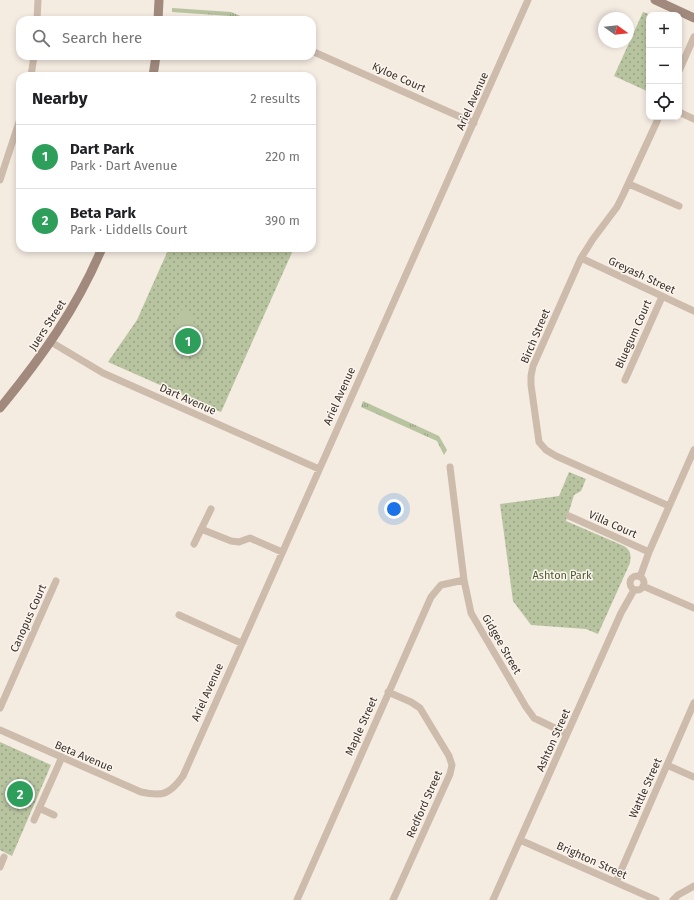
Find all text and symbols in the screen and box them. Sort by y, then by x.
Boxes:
north arrow [598,12,634,48]
map controls [646,12,682,120]
button: + [646,12,682,48]
search box [16,16,316,60]
icon: search [30,27,52,49]
text: Search here [62,29,142,47]
button: − [646,48,682,84]
street label: Kyloe Court [370,60,428,95]
street label: Ariel Avenue [454,70,491,132]
button: locate [646,84,682,120]
text: Nearby [32,88,87,109]
text: 2 results [250,91,300,106]
text: Dart Park [70,140,134,158]
text: 1 [42,149,48,164]
text: 220 m [265,149,300,164]
text: Park · Dart Avenue [70,158,177,173]
text: Beta Park [70,204,136,222]
text: 2 [42,213,48,228]
text: 390 m [265,213,300,228]
text: Park · Liddells Court [70,222,187,237]
street label: Greyash Street [606,254,677,297]
street label: Juers Street [26,298,69,353]
street label: Bluegum Court [613,298,654,370]
street label: Birch Street [518,307,553,366]
pin: 1 [175,326,201,356]
street label: Ariel Avenue [321,365,358,427]
street label: Dart Avenue [157,381,218,418]
your location [384,499,404,519]
street label: Villa Court [587,508,639,541]
park label: Ashton Park [532,569,592,582]
street label: Canopus Court [8,582,49,654]
street label: Gidgee Street [479,612,524,676]
street label: Ariel Avenue [189,661,226,723]
street label: Maple Street [343,695,380,758]
street label: Ashton Street [534,707,573,774]
street label: Beta Avenue [53,738,115,775]
street label: Wattle Street [626,756,665,820]
street label: Redford Street [404,769,445,840]
pin: 2 [7,779,33,809]
street label: Brighton Street [555,839,629,882]

